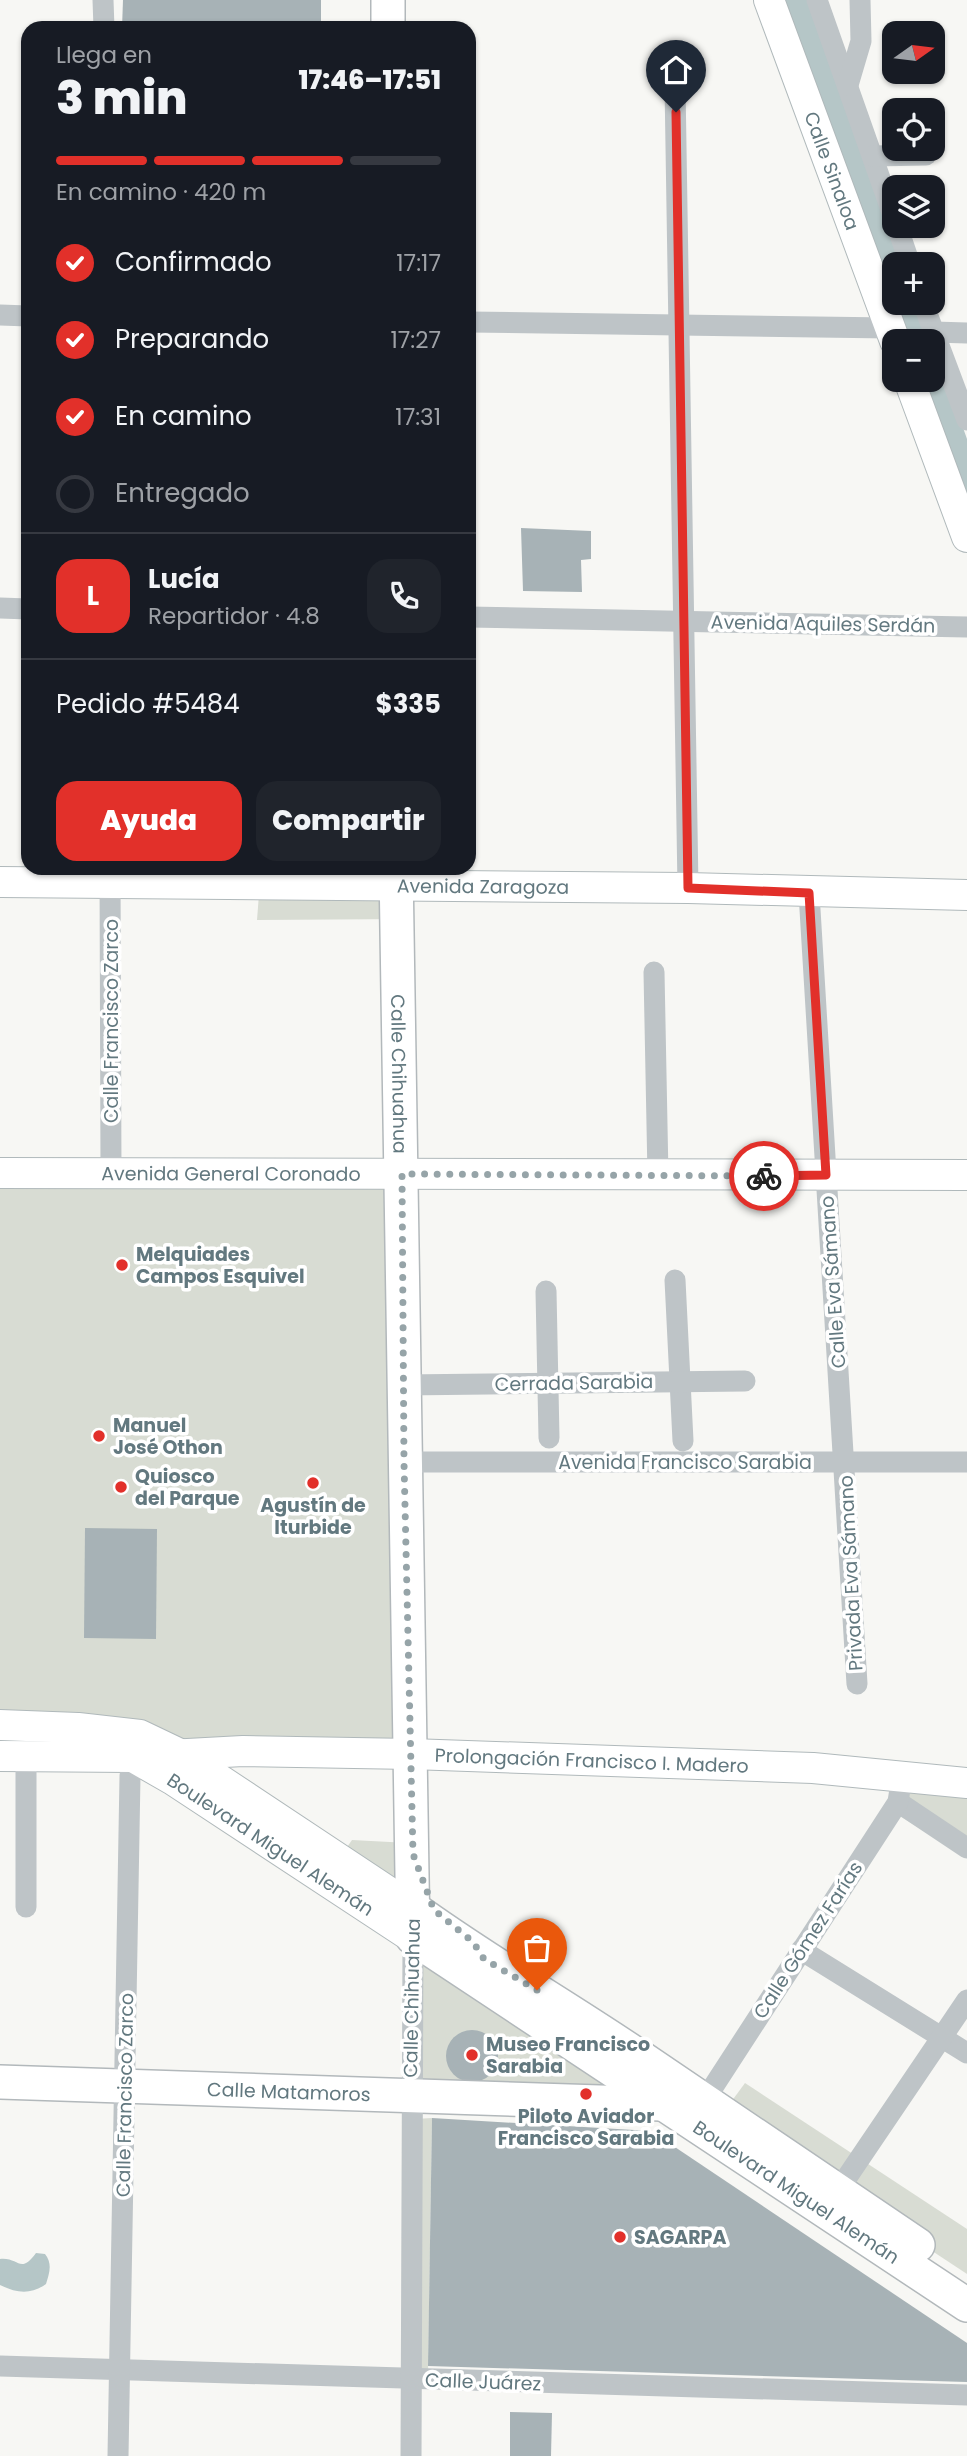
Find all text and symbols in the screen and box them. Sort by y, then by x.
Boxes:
north arrow [882,21,945,84]
map controls [882,21,945,392]
text: Llega en [56,39,152,71]
pin [646,40,706,112]
icon: home [657,51,695,89]
text: 17:46–17:51 [298,62,441,98]
text: 3 min [56,66,188,130]
button: locate [882,98,945,161]
street label: Calle Sinaloa [798,108,866,234]
button: layers [882,175,945,238]
text: En camino · 420 m [56,176,266,208]
icon: check [56,244,94,282]
text: Confirmado [115,244,272,280]
text: 17:17 [396,247,441,279]
button: + [882,252,945,315]
icon: check [56,321,94,359]
text: Preparando [115,321,269,357]
text: 17:27 [390,324,441,356]
button: − [882,329,945,392]
icon: check [56,398,94,436]
text: En camino [115,398,252,434]
text: 17:31 [395,401,441,433]
text: Entregado [115,475,250,511]
button: phone [367,559,441,633]
text: Lucía [148,561,220,597]
text: L [87,578,99,614]
text: Repartidor · 4.8 [148,600,320,632]
street label: Avenida Aquiles Serdán [710,609,936,639]
text: Pedido #5484 [56,686,240,722]
text: $335 [376,686,441,722]
button: Ayuda [56,781,242,861]
button: Compartir [256,781,441,861]
street label: Avenida Zaragoza [397,872,569,900]
street label: Calle Francisco Zarco [98,919,125,1123]
street label: Calle Chihuahua [385,994,414,1154]
courier [729,1141,799,1211]
icon: bike [745,1157,783,1195]
street label: Avenida General Coronado [101,1160,361,1187]
street label: Calle Eva Sámano [814,1195,852,1369]
place label: Melquiades Campos Esquivel [136,1241,305,1290]
marker: Melquiades Campos Esquivel [114,1257,130,1273]
street label: Cerrada Sarabia [495,1368,653,1398]
place label: Manuel José Othon [113,1412,223,1461]
marker: Manuel José Othon [91,1428,107,1444]
street label: Avenida Francisco Sarabia [558,1449,812,1476]
place label: Quiosco del Parque [135,1463,240,1512]
street label: Privada Eva Sámano [832,1474,870,1672]
marker: Agustín de Iturbide [305,1475,321,1491]
marker: Quiosco del Parque [113,1479,129,1495]
place label: Agustín de Iturbide [260,1492,366,1541]
street label: Prolongación Francisco I. Madero [434,1741,749,1779]
street label: Boulevard Miguel Alemán [162,1766,379,1922]
street label: Calle Gómez Farías [747,1856,869,2024]
street label: Calle Chihuahua [397,1918,427,2078]
pin [507,1918,567,1990]
icon: bag [518,1929,556,1967]
street label: Calle Francisco Zarco [110,1993,140,2197]
place label: Museo Francisco Sarabia [486,2031,650,2080]
marker: Museo Francisco Sarabia [464,2047,480,2063]
street label: Calle Matamoros [207,2075,371,2108]
marker: Piloto Aviador Francisco Sarabia [578,2086,594,2102]
place label: Piloto Aviador Francisco Sarabia [498,2103,674,2152]
street label: Boulevard Miguel Alemán [688,2114,905,2270]
place label: SAGARPA [634,2224,726,2251]
marker: SAGARPA [612,2229,628,2245]
street label: Calle Juárez [424,2366,542,2398]

